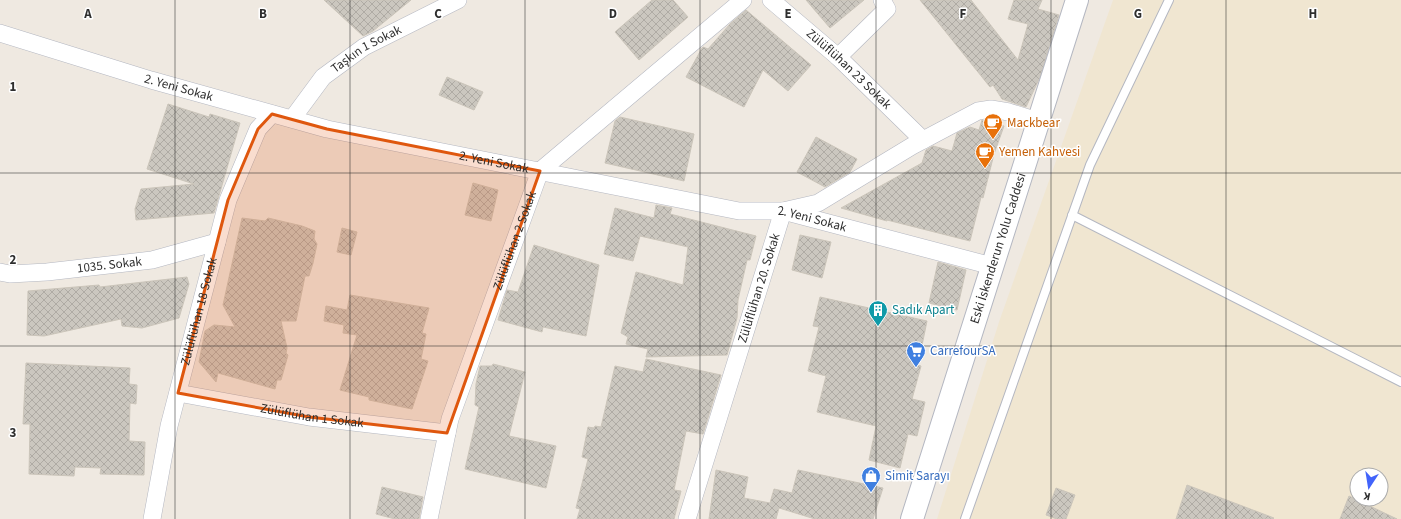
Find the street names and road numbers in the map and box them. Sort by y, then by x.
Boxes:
street label: Taşkın 1 Sokak [327,20,405,77]
street label: Zülüflühan 23 Sokak [802,25,896,114]
street label: 2. Yeni Sokak [142,69,216,106]
street label: 2. Yeni Sokak [457,146,531,178]
street label: Eski İskenderun Yolu Caddesi [966,171,1030,326]
street label: Zülüflühan 2 Sokak [489,188,541,293]
street label: 2. Yeni Sokak [778,202,849,236]
street label: Zülüflühan 20. Sokak [733,230,785,345]
street label: 1035. Sokak [76,252,143,278]
street label: Zülüflühan 18 Sokak [176,255,222,367]
street label: Zülüflühan 1 Sokak [259,399,365,432]

